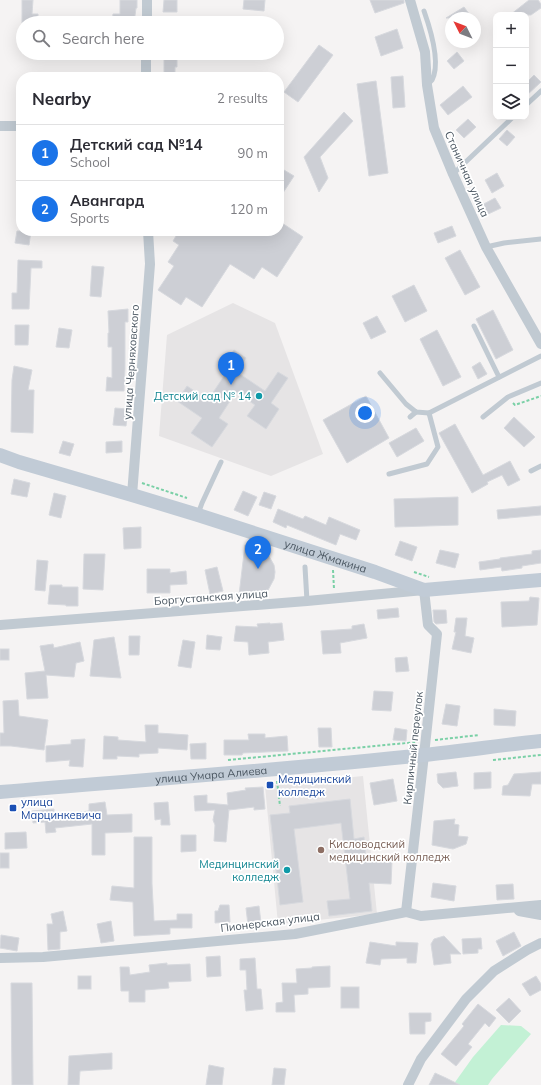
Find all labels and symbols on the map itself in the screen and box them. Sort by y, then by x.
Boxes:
north arrow [445,12,481,48]
street label: Станичная улица [442,129,492,219]
street label: улица Черняховского [120,304,142,420]
pin: 1 [218,352,244,385]
place label: Детский сад № 14 [154,389,251,403]
marker: Детский сад № 14 [254,391,264,401]
your location [355,403,375,423]
pin: 2 [245,536,271,569]
street label: улица Жмакина [283,536,369,576]
street label: Боргустанская улица [153,586,269,608]
street label: Кирпичный переулок [400,691,426,805]
street label: улица Умара Алиева [155,763,268,786]
place label: Медицинский колледж [278,772,351,799]
marker: Медицинский колледж [265,780,275,790]
place label: улица Марцинкевича [21,795,101,822]
marker: улица Марцинкевича [8,803,18,813]
place label: Кисловодский медицинский колледж [329,837,450,864]
marker: Кисловодский медицинский колледж [316,845,326,855]
place label: Мединцинский колледж [199,857,279,884]
marker: Мединцинский колледж [282,865,292,875]
street label: Пионерская улица [220,909,320,935]

